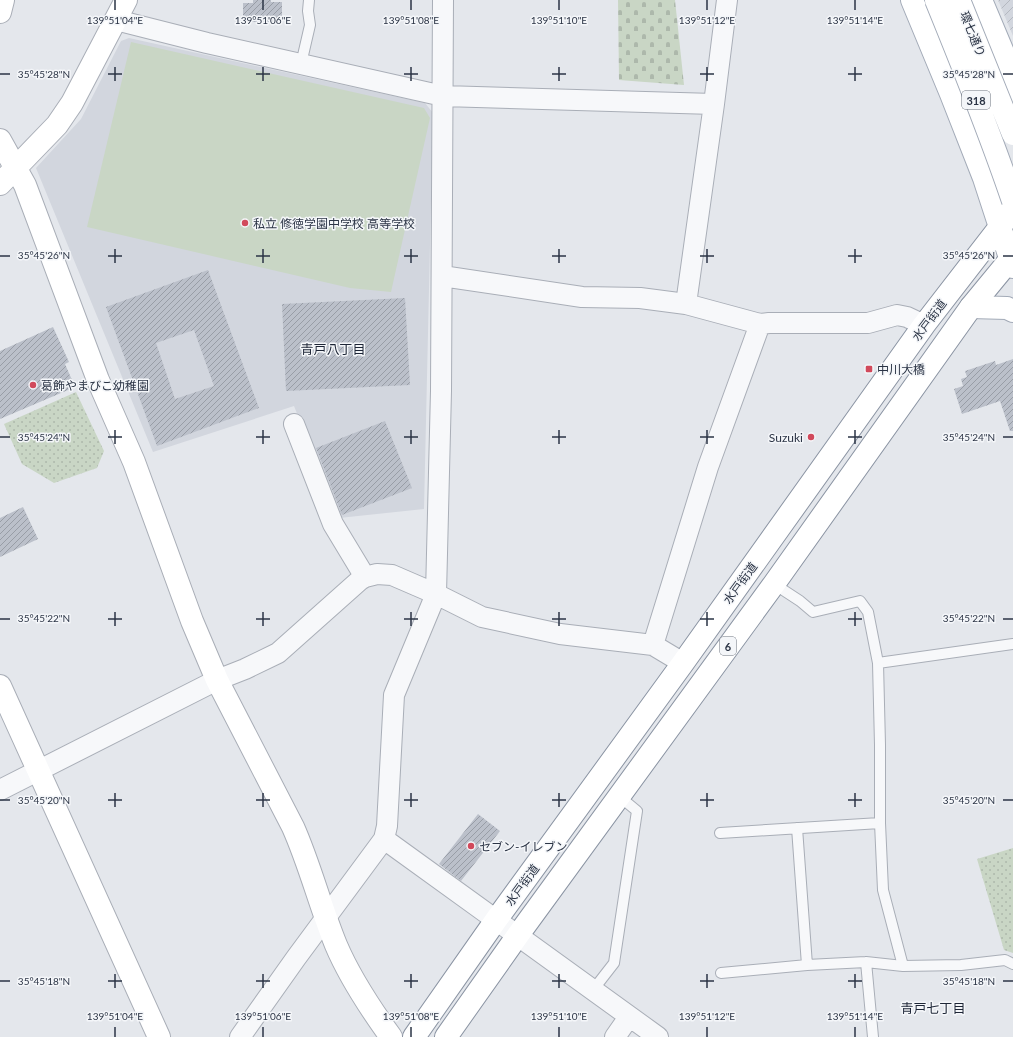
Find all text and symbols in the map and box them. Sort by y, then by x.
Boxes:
street label: 環七通り [957,9,989,59]
text: 139°51'04"E [87,14,143,26]
text: 139°51'06"E [235,14,291,26]
text: 139°51'08"E [383,14,439,26]
text: 139°51'10"E [531,14,587,26]
text: 139°51'12"E [679,14,735,26]
text: 139°51'14"E [827,14,883,26]
text: 35°45'28"N [18,68,70,80]
text: 35°45'28"N [943,68,995,80]
road number: 318 [962,91,990,109]
place label: 私立 修徳学園中学校 高等学校 [253,216,415,231]
marker: 私立 修徳学園中学校 高等学校 [240,218,250,228]
text: 35°45'26"N [18,249,70,261]
text: 35°45'26"N [943,249,995,261]
street label: 水戸街道 [909,296,949,344]
district label: 青戸八丁目 [300,341,366,357]
place label: 中川大橋 [877,362,925,377]
marker: 中川大橋 [864,364,874,374]
place label: 葛飾やまびこ幼稚園 [41,378,149,393]
marker: 葛飾やまびこ幼稚園 [28,380,38,390]
place label: Suzuki [769,430,803,445]
text: 35°45'24"N [18,431,70,443]
text: 35°45'24"N [943,431,995,443]
marker: Suzuki [806,432,816,442]
street label: 水戸街道 [720,559,760,607]
text: 35°45'22"N [18,612,70,624]
text: 35°45'22"N [943,612,995,624]
road number: 6 [720,637,736,655]
text: 35°45'20"N [18,794,70,806]
text: 35°45'20"N [943,794,995,806]
place label: セブン-イレブン [479,839,567,854]
marker: セブン-イレブン [466,841,476,851]
street label: 水戸街道 [502,861,542,909]
text: 35°45'18"N [18,975,70,987]
text: 35°45'18"N [943,975,995,987]
district label: 青戸七丁目 [900,1000,966,1016]
text: 139°51'04"E [87,1010,143,1022]
text: 139°51'06"E [235,1010,291,1022]
text: 139°51'08"E [383,1010,439,1022]
text: 139°51'10"E [531,1010,587,1022]
text: 139°51'12"E [679,1010,735,1022]
text: 139°51'14"E [827,1010,883,1022]

